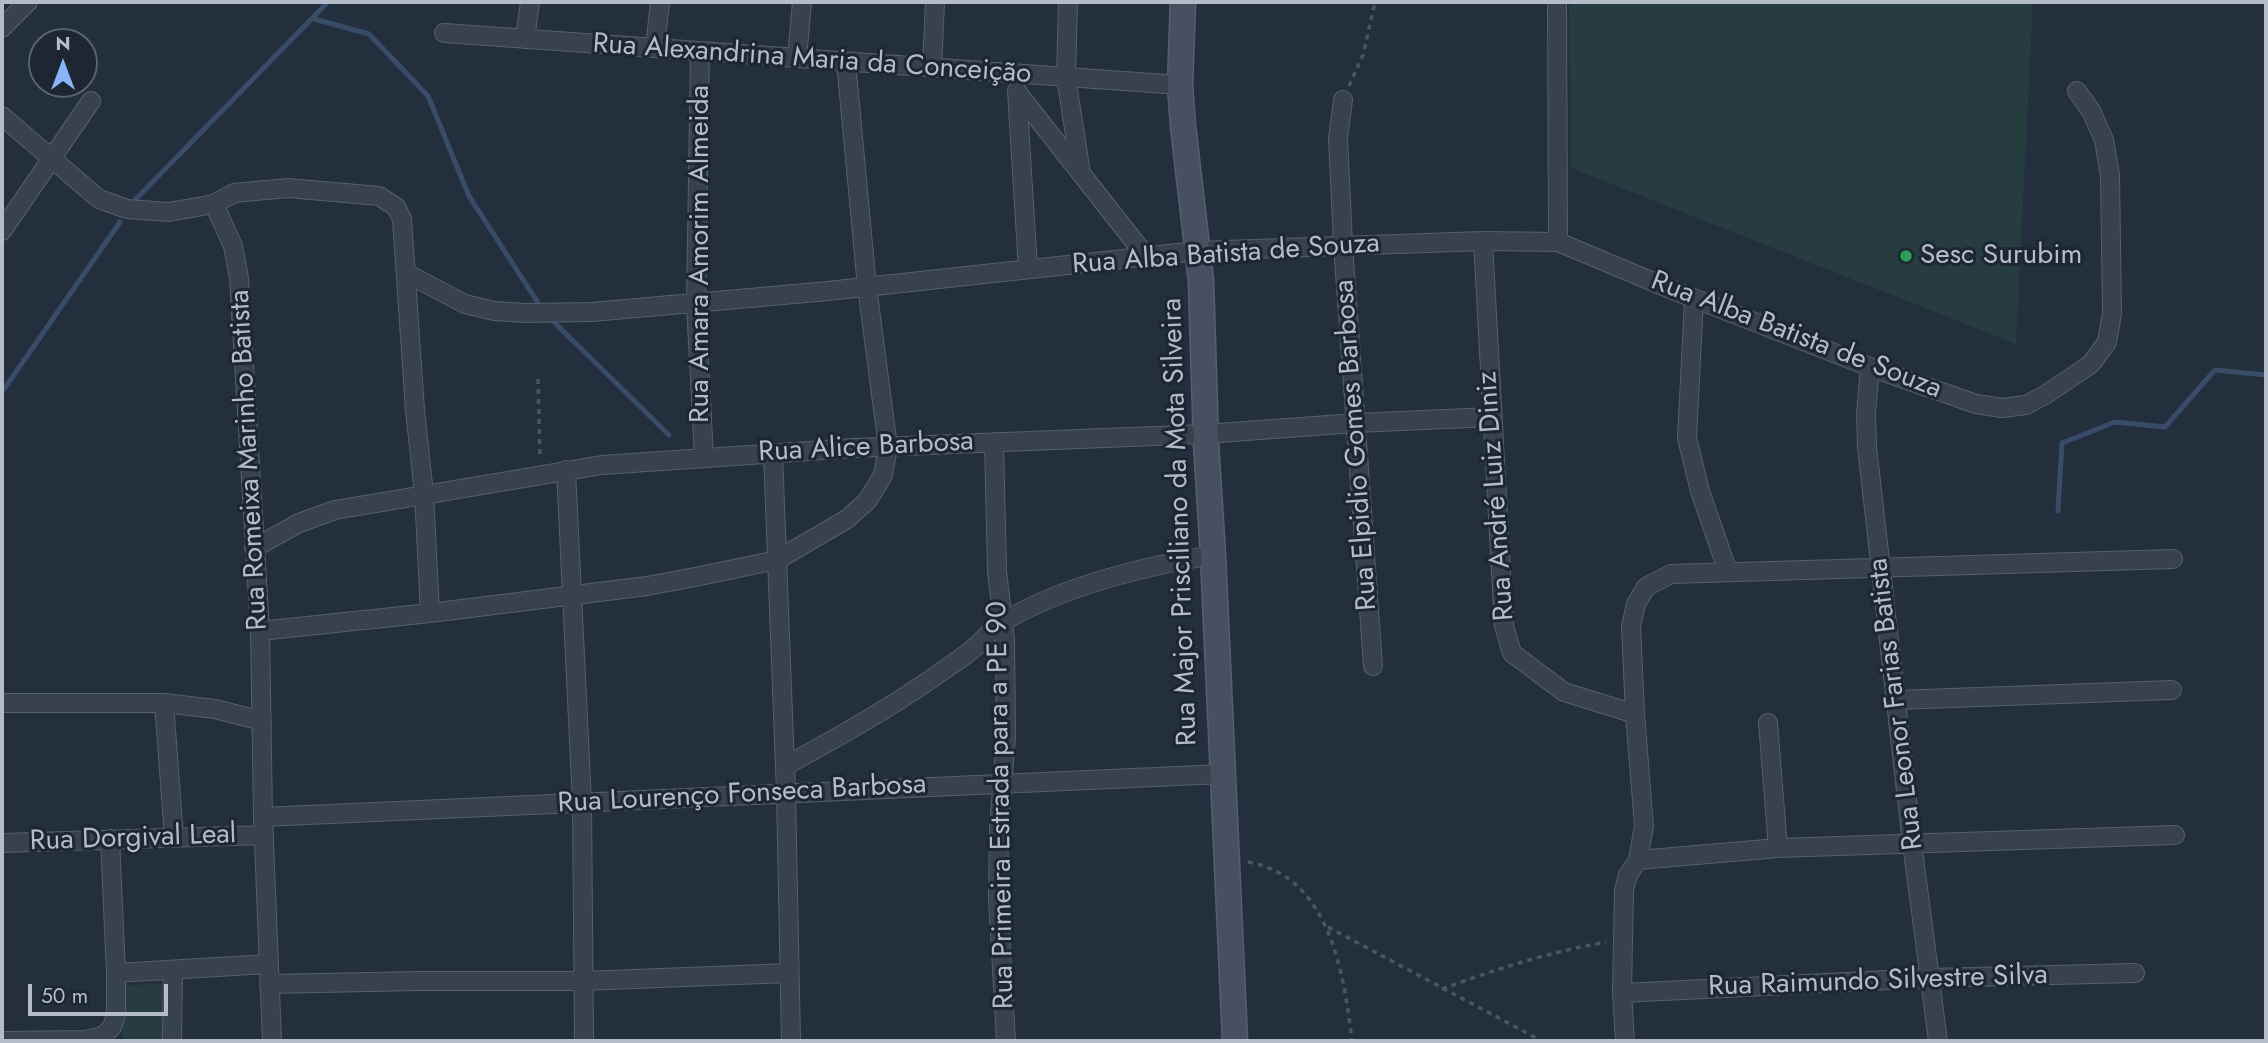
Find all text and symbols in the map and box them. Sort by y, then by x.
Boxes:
north arrow [28,28,98,98]
street label: Rua Alexandrina Maria da Conceição [591,28,1033,92]
text: N [55,30,71,57]
street label: Rua Amara Amorim Almeida [684,85,718,423]
street label: Rua Alba Batista de Souza [1071,227,1381,283]
place label: Sesc Surubim [1920,239,2082,273]
marker: Sesc Surubim [1898,248,1914,264]
street label: Rua Alba Batista de Souza [1646,265,1946,407]
street label: Rua Elpidio Gomes Barbosa [1329,278,1385,612]
street label: Rua Romeixa Marinho Batista [224,289,276,631]
street label: Rua Major Prisciliano da Mota Silveira [1156,298,1206,746]
street label: Rua André Luiz Diniz [1472,370,1522,622]
street label: Rua Alice Barbosa [758,426,974,470]
street label: Rua Leonor Farias Batista [1862,556,1932,852]
street label: Rua Primeira Estrada para a PE 90 [982,601,1022,1009]
street label: Rua Lourenço Fonseca Barbosa [557,769,927,821]
street label: Rua Dorgival Leal [29,819,237,859]
street label: Rua Raimundo Silvestre Silva [1708,959,2048,1005]
scale bar [32,970,172,1014]
text: 50 m [41,981,88,1011]

